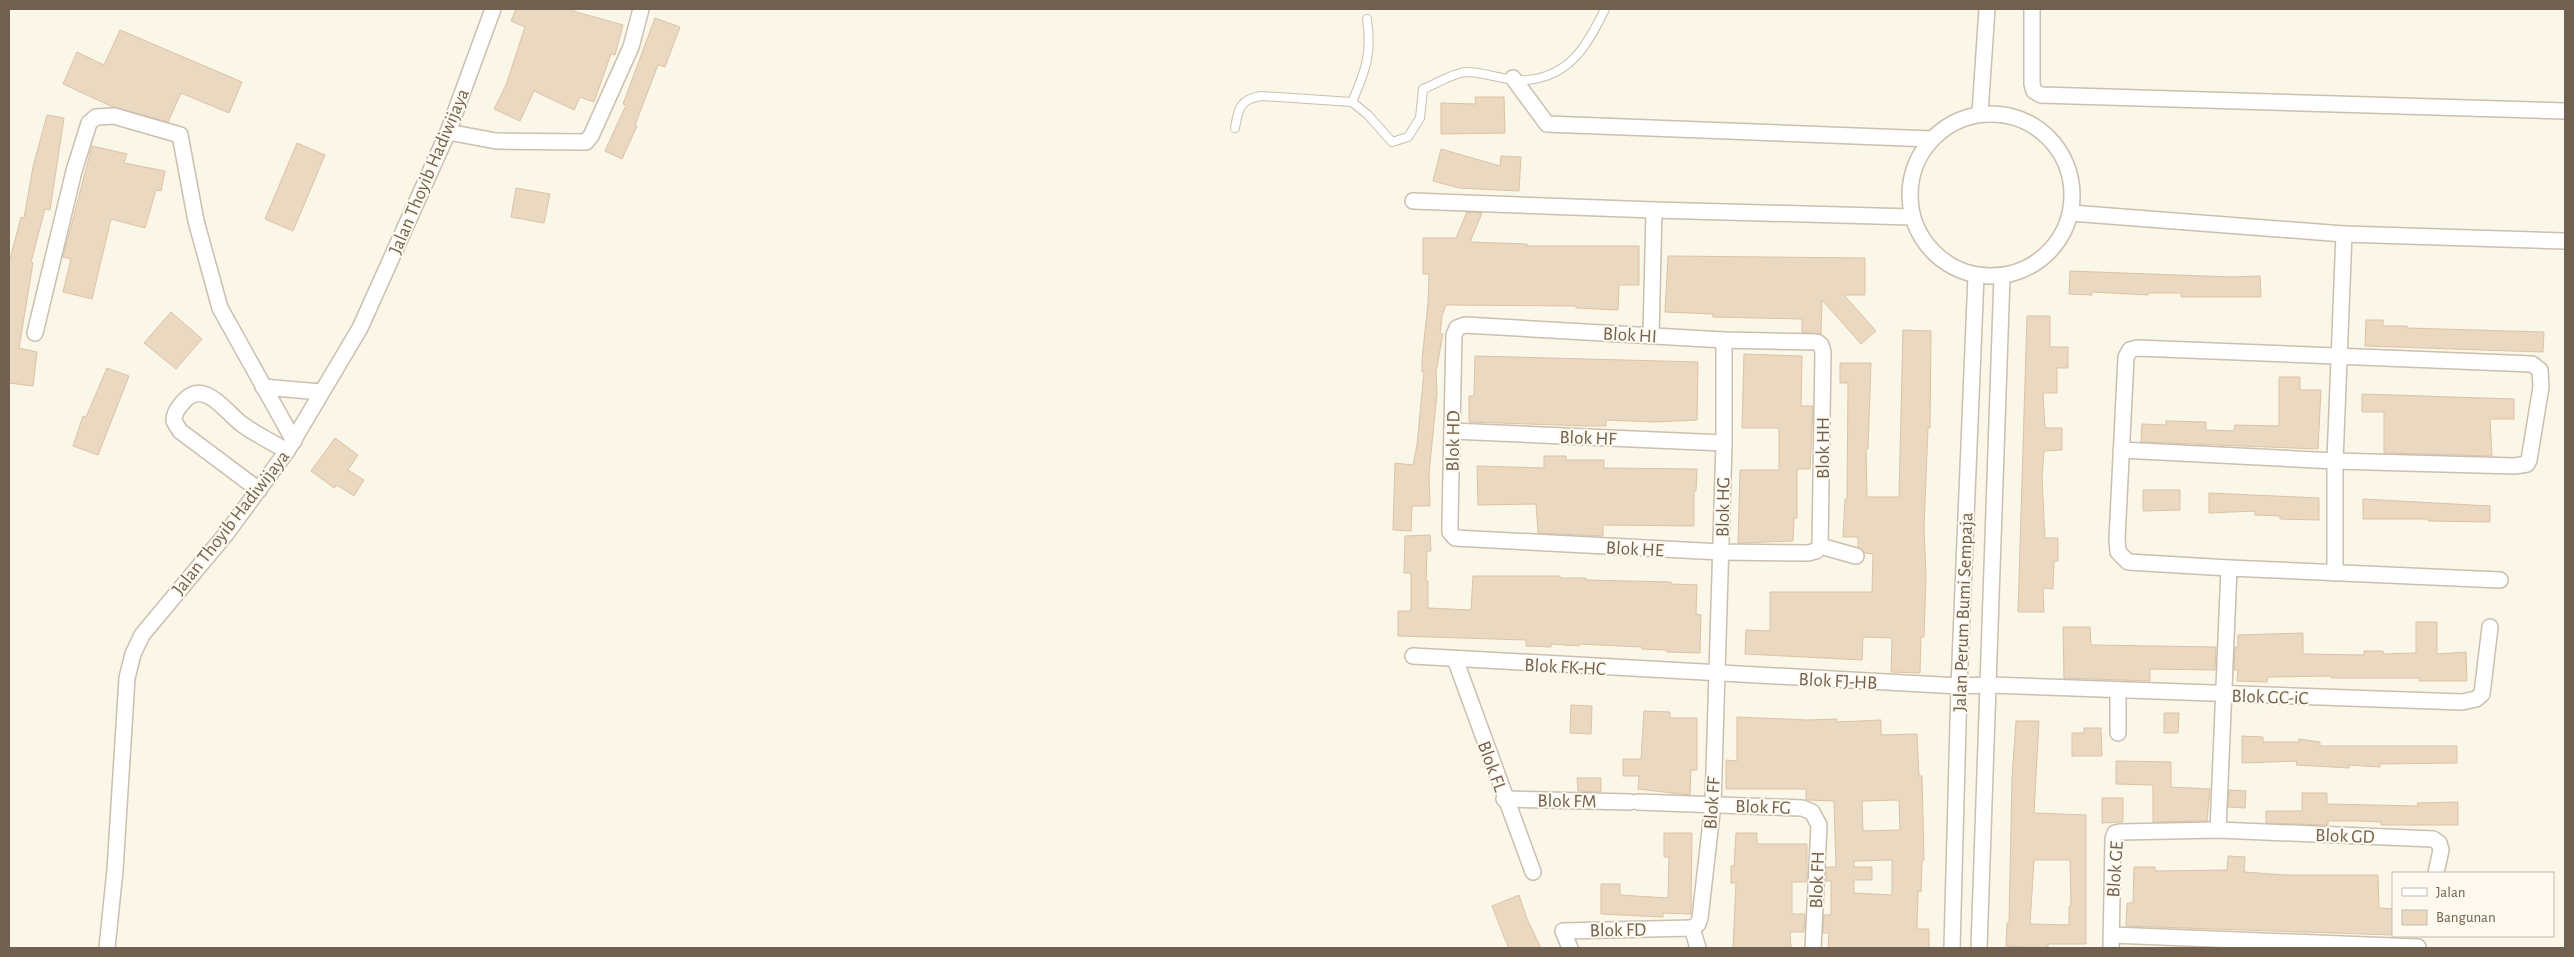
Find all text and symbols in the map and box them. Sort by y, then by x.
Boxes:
street label: Jalan Thoyib Hadiwijaya [386,86,473,257]
street label: Blok HI [1602,325,1657,346]
street label: Blok HD [1443,410,1464,472]
street label: Blok HH [1814,417,1833,479]
street label: Blok HF [1559,428,1618,449]
street label: Jalan Thoyib Hadiwijaya [169,447,293,599]
street label: Blok HG [1713,477,1734,537]
street label: Jalan Perum Bumi Sempaja [1951,512,1976,712]
street label: Blok HE [1605,538,1664,561]
street label: Blok FK-HC [1524,656,1606,679]
street label: Blok FJ-HB [1798,670,1878,693]
street label: Blok GC-iC [2231,687,2309,708]
street label: Blok FL [1474,739,1509,794]
street label: Blok FF [1701,776,1724,830]
street label: Blok FM [1537,791,1597,812]
street label: Blok FG [1735,797,1791,818]
street label: Blok GD [2315,826,2375,847]
street label: Blok GE [2104,840,2127,898]
street label: Blok FH [1807,851,1828,909]
legend [2392,872,2554,937]
text: Jalan [2436,885,2466,900]
text: Bangunan [2436,910,2496,925]
street label: Blok FD [1590,921,1646,940]

